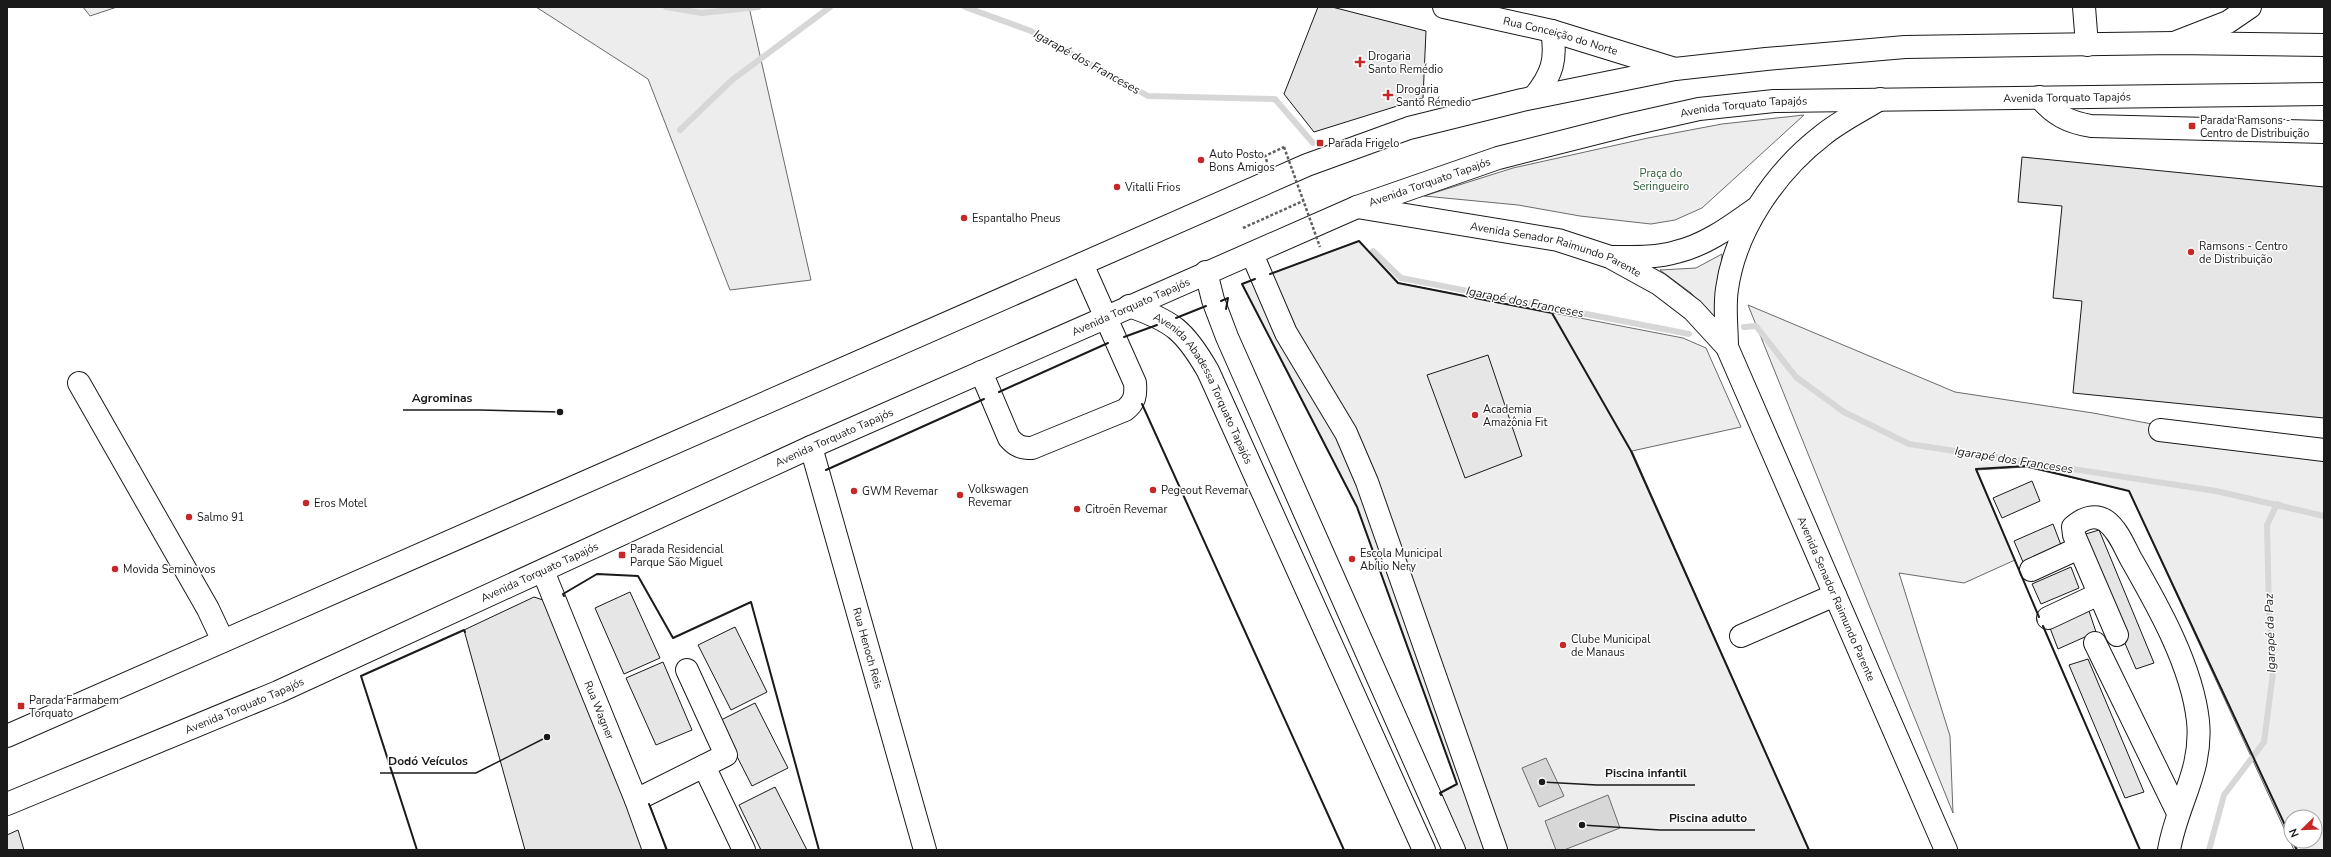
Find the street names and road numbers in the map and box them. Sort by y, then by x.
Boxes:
street label: Rua Conceição do Norte [1502,13,1620,58]
street label: Avenida Torquato Tapajós [2003,89,2131,106]
street label: Avenida Torquato Tapajós [1678,93,1807,121]
street label: Avenida Torquato Tapajós [1367,154,1492,210]
street label: Avenida Senador Raimundo Parente [1469,218,1644,280]
street label: Avenida Torquato Tapajós [1069,274,1192,339]
street label: Avenida Abadessa Torquato Tapajós [1151,309,1256,466]
street label: Avenida Torquato Tapajós [773,404,896,470]
street label: Avenida Senador Raimundo Parente [1794,514,1879,684]
street label: Avenida Torquato Tapajós [478,538,601,605]
street label: Rua Henoch Reis [849,606,887,691]
street label: Avenida Torquato Tapajós [182,674,306,737]
street label: Rua Wagner [581,678,618,742]

